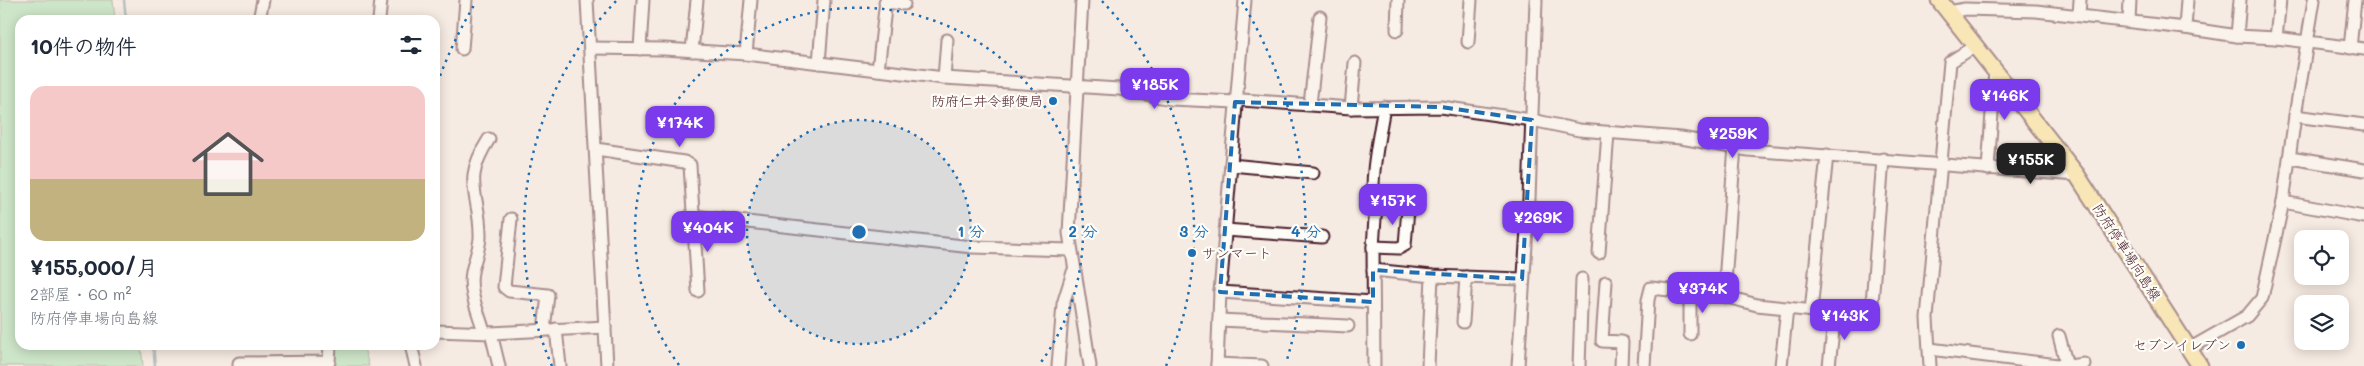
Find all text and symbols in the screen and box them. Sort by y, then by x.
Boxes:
icon: filters [397,31,425,59]
text: 10件の物件 [30,32,137,59]
pin: ¥185K [1120,68,1190,110]
text: ¥185K [1131,73,1179,94]
pin: ¥146K [1970,78,2040,121]
text: ¥146K [1981,84,2029,105]
place label: 防府仁井令郵便局 [931,91,1043,110]
marker: 防府仁井令郵便局 [1047,95,1059,107]
pin: ¥174K [645,106,715,148]
text: ¥174K [656,111,704,132]
pin: ¥259K [1698,116,1768,159]
icon: home [183,119,273,209]
text: ¥259K [1709,122,1757,143]
pin: ¥155K [1996,142,2066,185]
text: ¥155K [2008,148,2054,169]
pin: ¥157K [1358,184,1428,226]
text: ¥157K [1370,189,1416,210]
pin: ¥269K [1503,200,1573,243]
street label: 防府停車場向島線 [2089,200,2166,304]
text: ¥269K [1513,206,1563,227]
pin: ¥404K [673,210,743,253]
text: ¥404K [682,216,734,237]
text: 1 分 [957,221,985,241]
text: 2 分 [1069,221,1097,241]
text: 3 分 [1179,221,1209,241]
text: 4 分 [1291,221,1321,241]
centre of rings [850,223,868,241]
map controls [2294,230,2349,350]
button: locate [2294,230,2349,285]
place label: サンマート [1202,243,1272,262]
marker: サンマート [1186,247,1198,259]
text: ¥155,000/月 [30,253,158,280]
pin: ¥374K [1668,272,1738,314]
text: ¥374K [1678,277,1728,298]
text: 2部屋 · 60 m² [30,283,132,304]
button: layers [2294,295,2349,350]
pin: ¥143K [1810,298,1880,341]
text: ¥143K [1821,304,1869,325]
text: 防府停車場向島線 [30,307,158,328]
place label: セブンイレブン [2133,335,2231,354]
marker: セブンイレブン [2235,339,2247,351]

